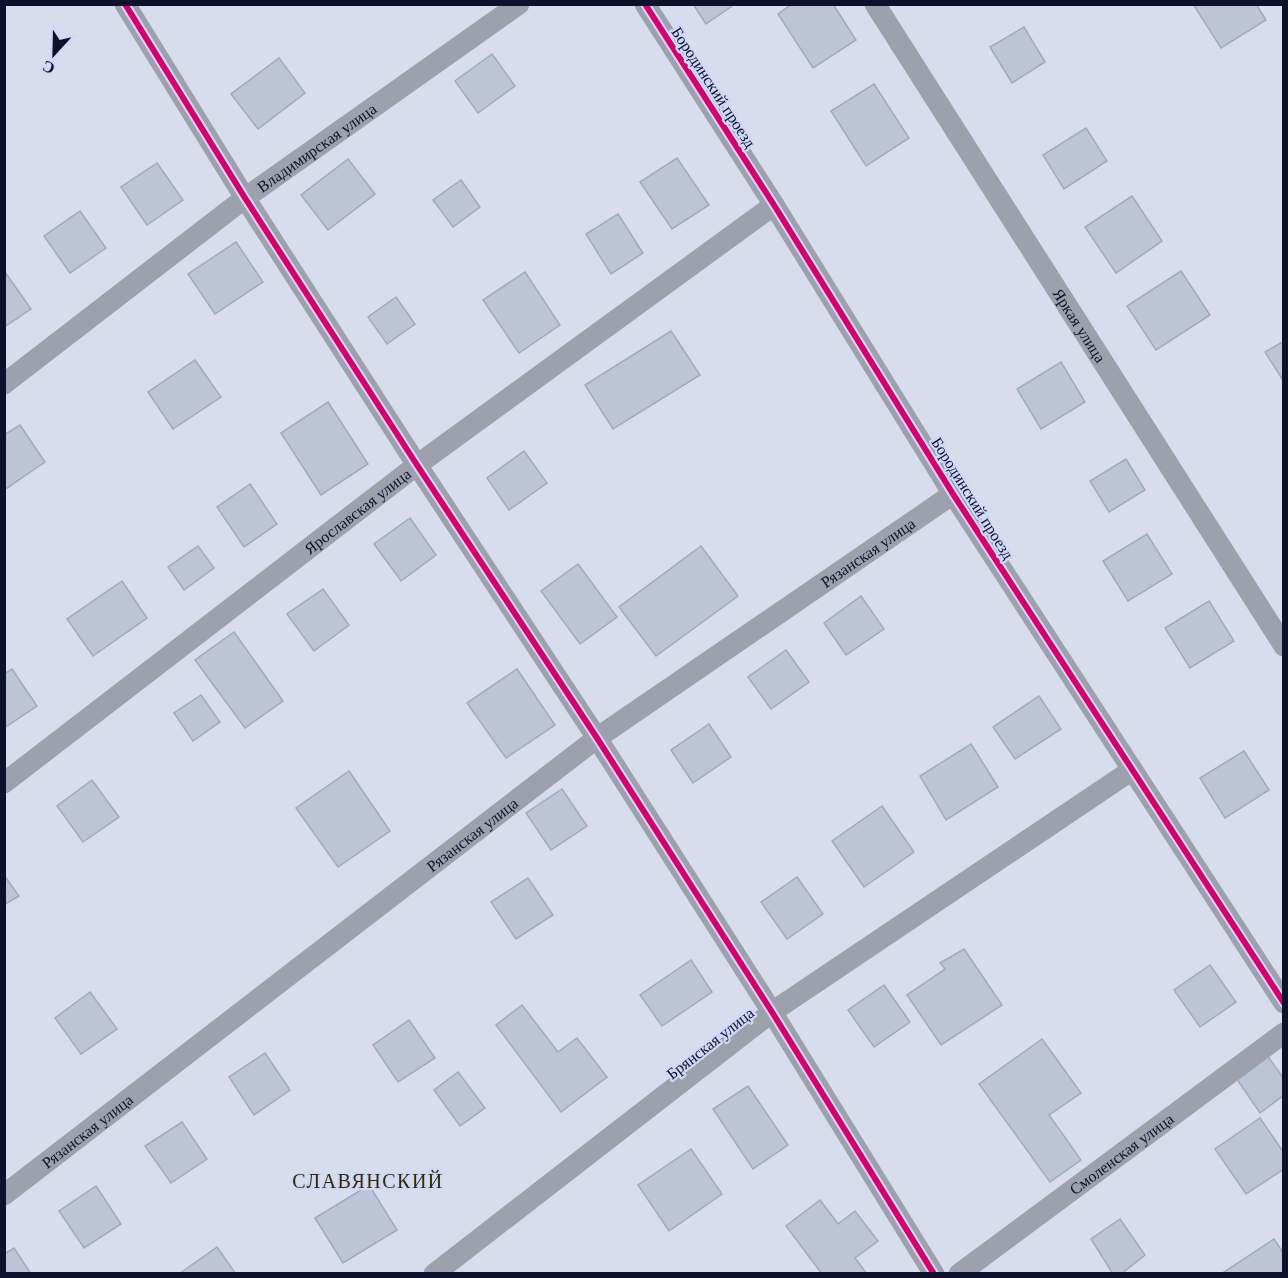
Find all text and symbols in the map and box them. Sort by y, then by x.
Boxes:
north arrow [24,24,84,84]
street label: Бородинский проезд [667,24,759,151]
text: С [40,57,57,77]
street label: Владимирская улица [254,100,380,196]
street label: Яркая улица [1050,286,1109,366]
street label: Бородинский проезд [927,434,1017,563]
street label: Ярославская улица [301,465,414,557]
street label: Рязанская улица [818,515,918,591]
street label: Рязанская улица [424,794,521,875]
street label: Брянская улица [663,1004,758,1083]
street label: Рязанская улица [39,1091,136,1172]
street label: Смоленская улица [1066,1110,1177,1198]
district label: СЛАВЯНСКИЙ [292,1170,444,1192]

